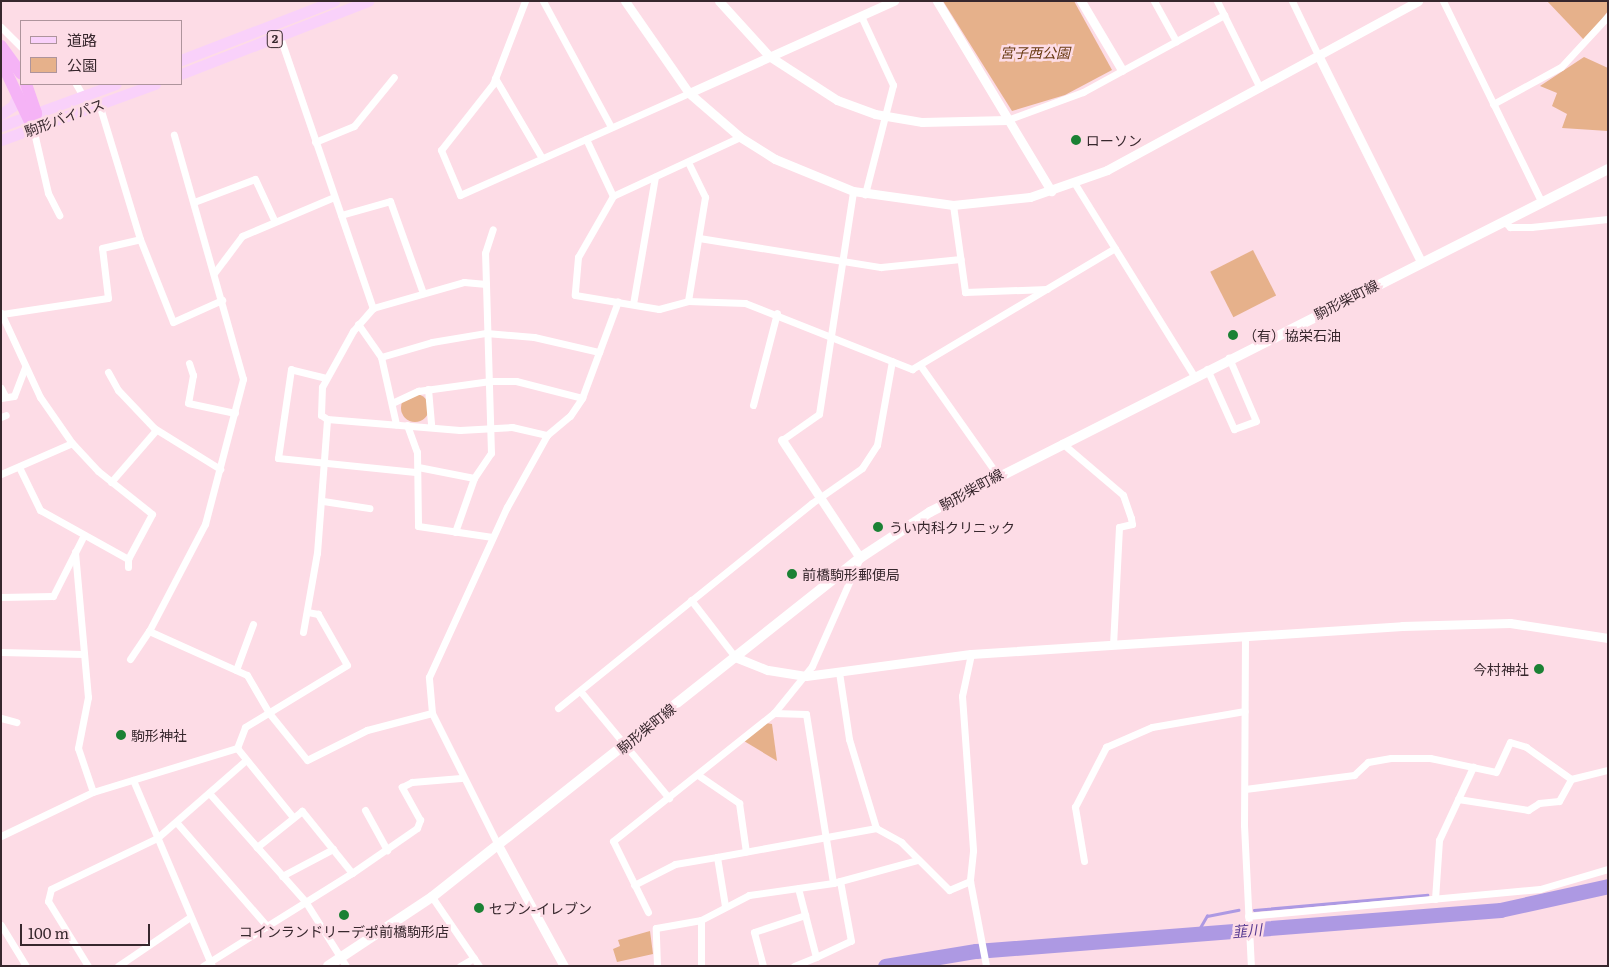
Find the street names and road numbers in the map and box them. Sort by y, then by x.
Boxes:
road number: 2 [266,30,284,48]
street label: 駒形バイパス [22,95,106,139]
street label: 駒形柴町線 [1311,276,1381,322]
street label: 駒形柴町線 [936,465,1006,513]
street label: 駒形柴町線 [614,699,678,757]

